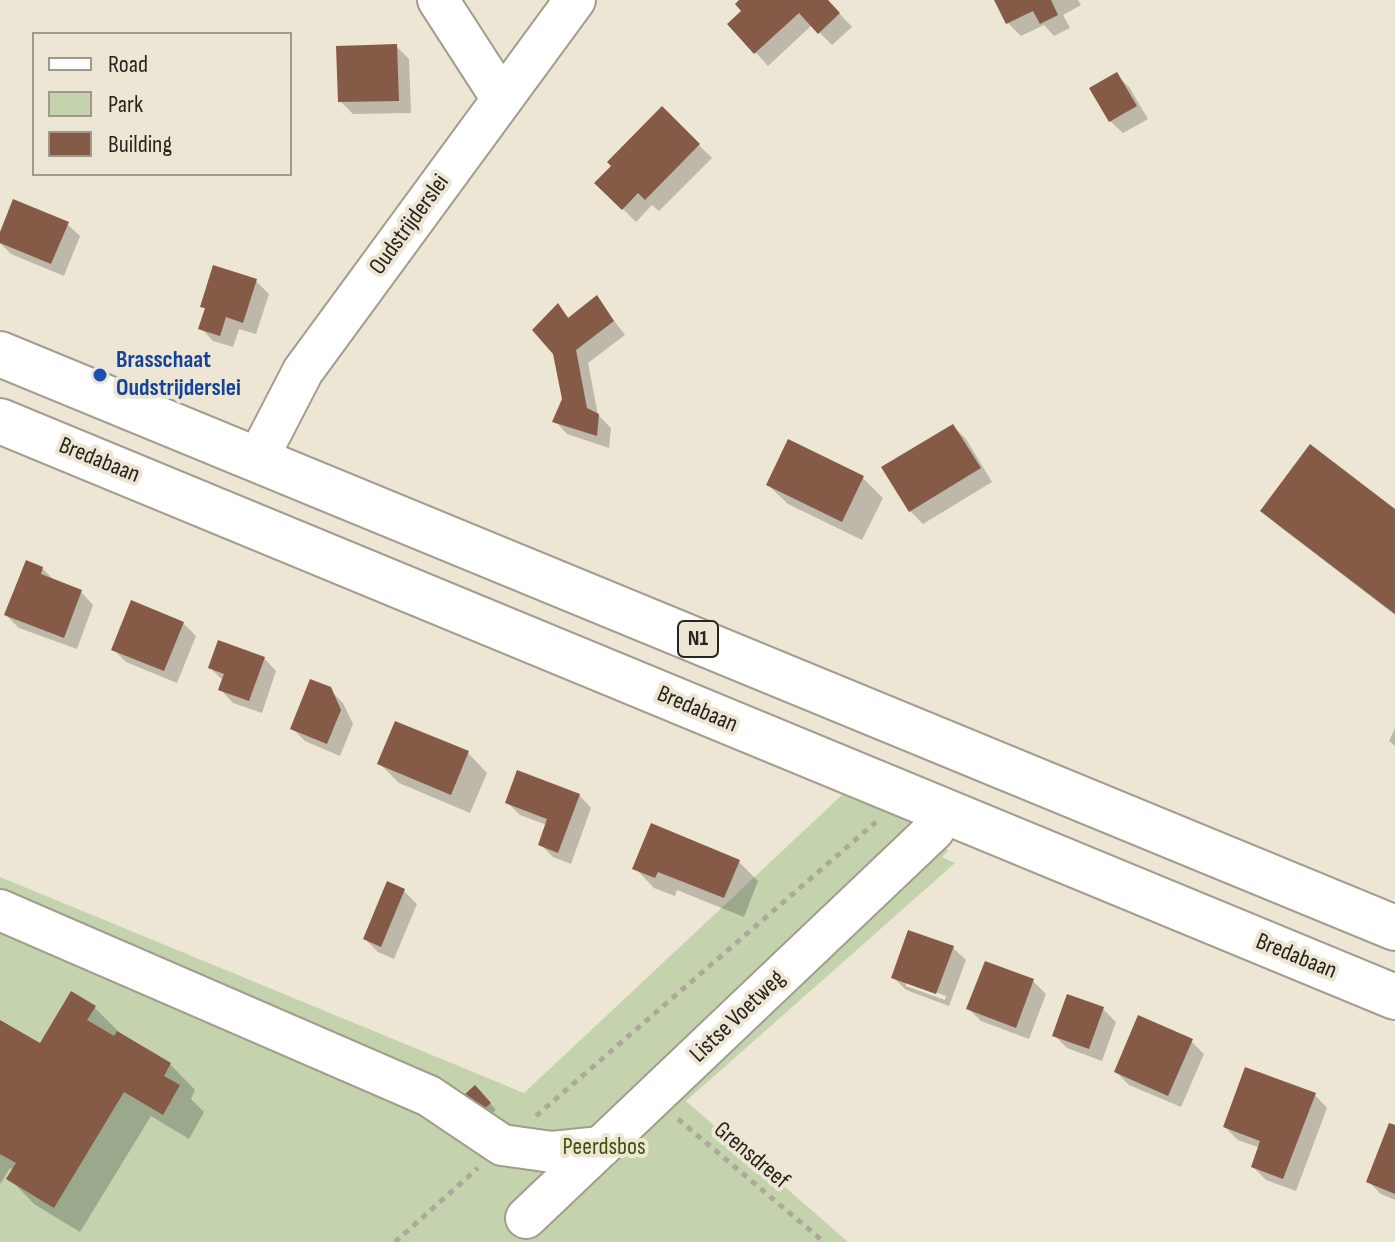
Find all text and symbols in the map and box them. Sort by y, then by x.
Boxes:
legend [32,32,292,176]
text: Road [108,50,148,79]
text: Park [108,90,143,119]
text: Building [108,130,172,159]
street label: Oudstrijderslei [364,169,456,281]
place label: Brasschaat Oudstrijderslei [116,347,241,403]
marker: Brasschaat Oudstrijderslei [91,366,109,384]
street label: Bredabaan [54,432,144,490]
road number: N1 [678,621,718,657]
street label: Bredabaan [652,680,742,740]
street label: Bredabaan [1251,928,1341,986]
street label: Listse Voetweg [685,965,791,1069]
street label: Grensdreef [707,1116,795,1196]
park label: Peerdsbos [562,1134,646,1162]

